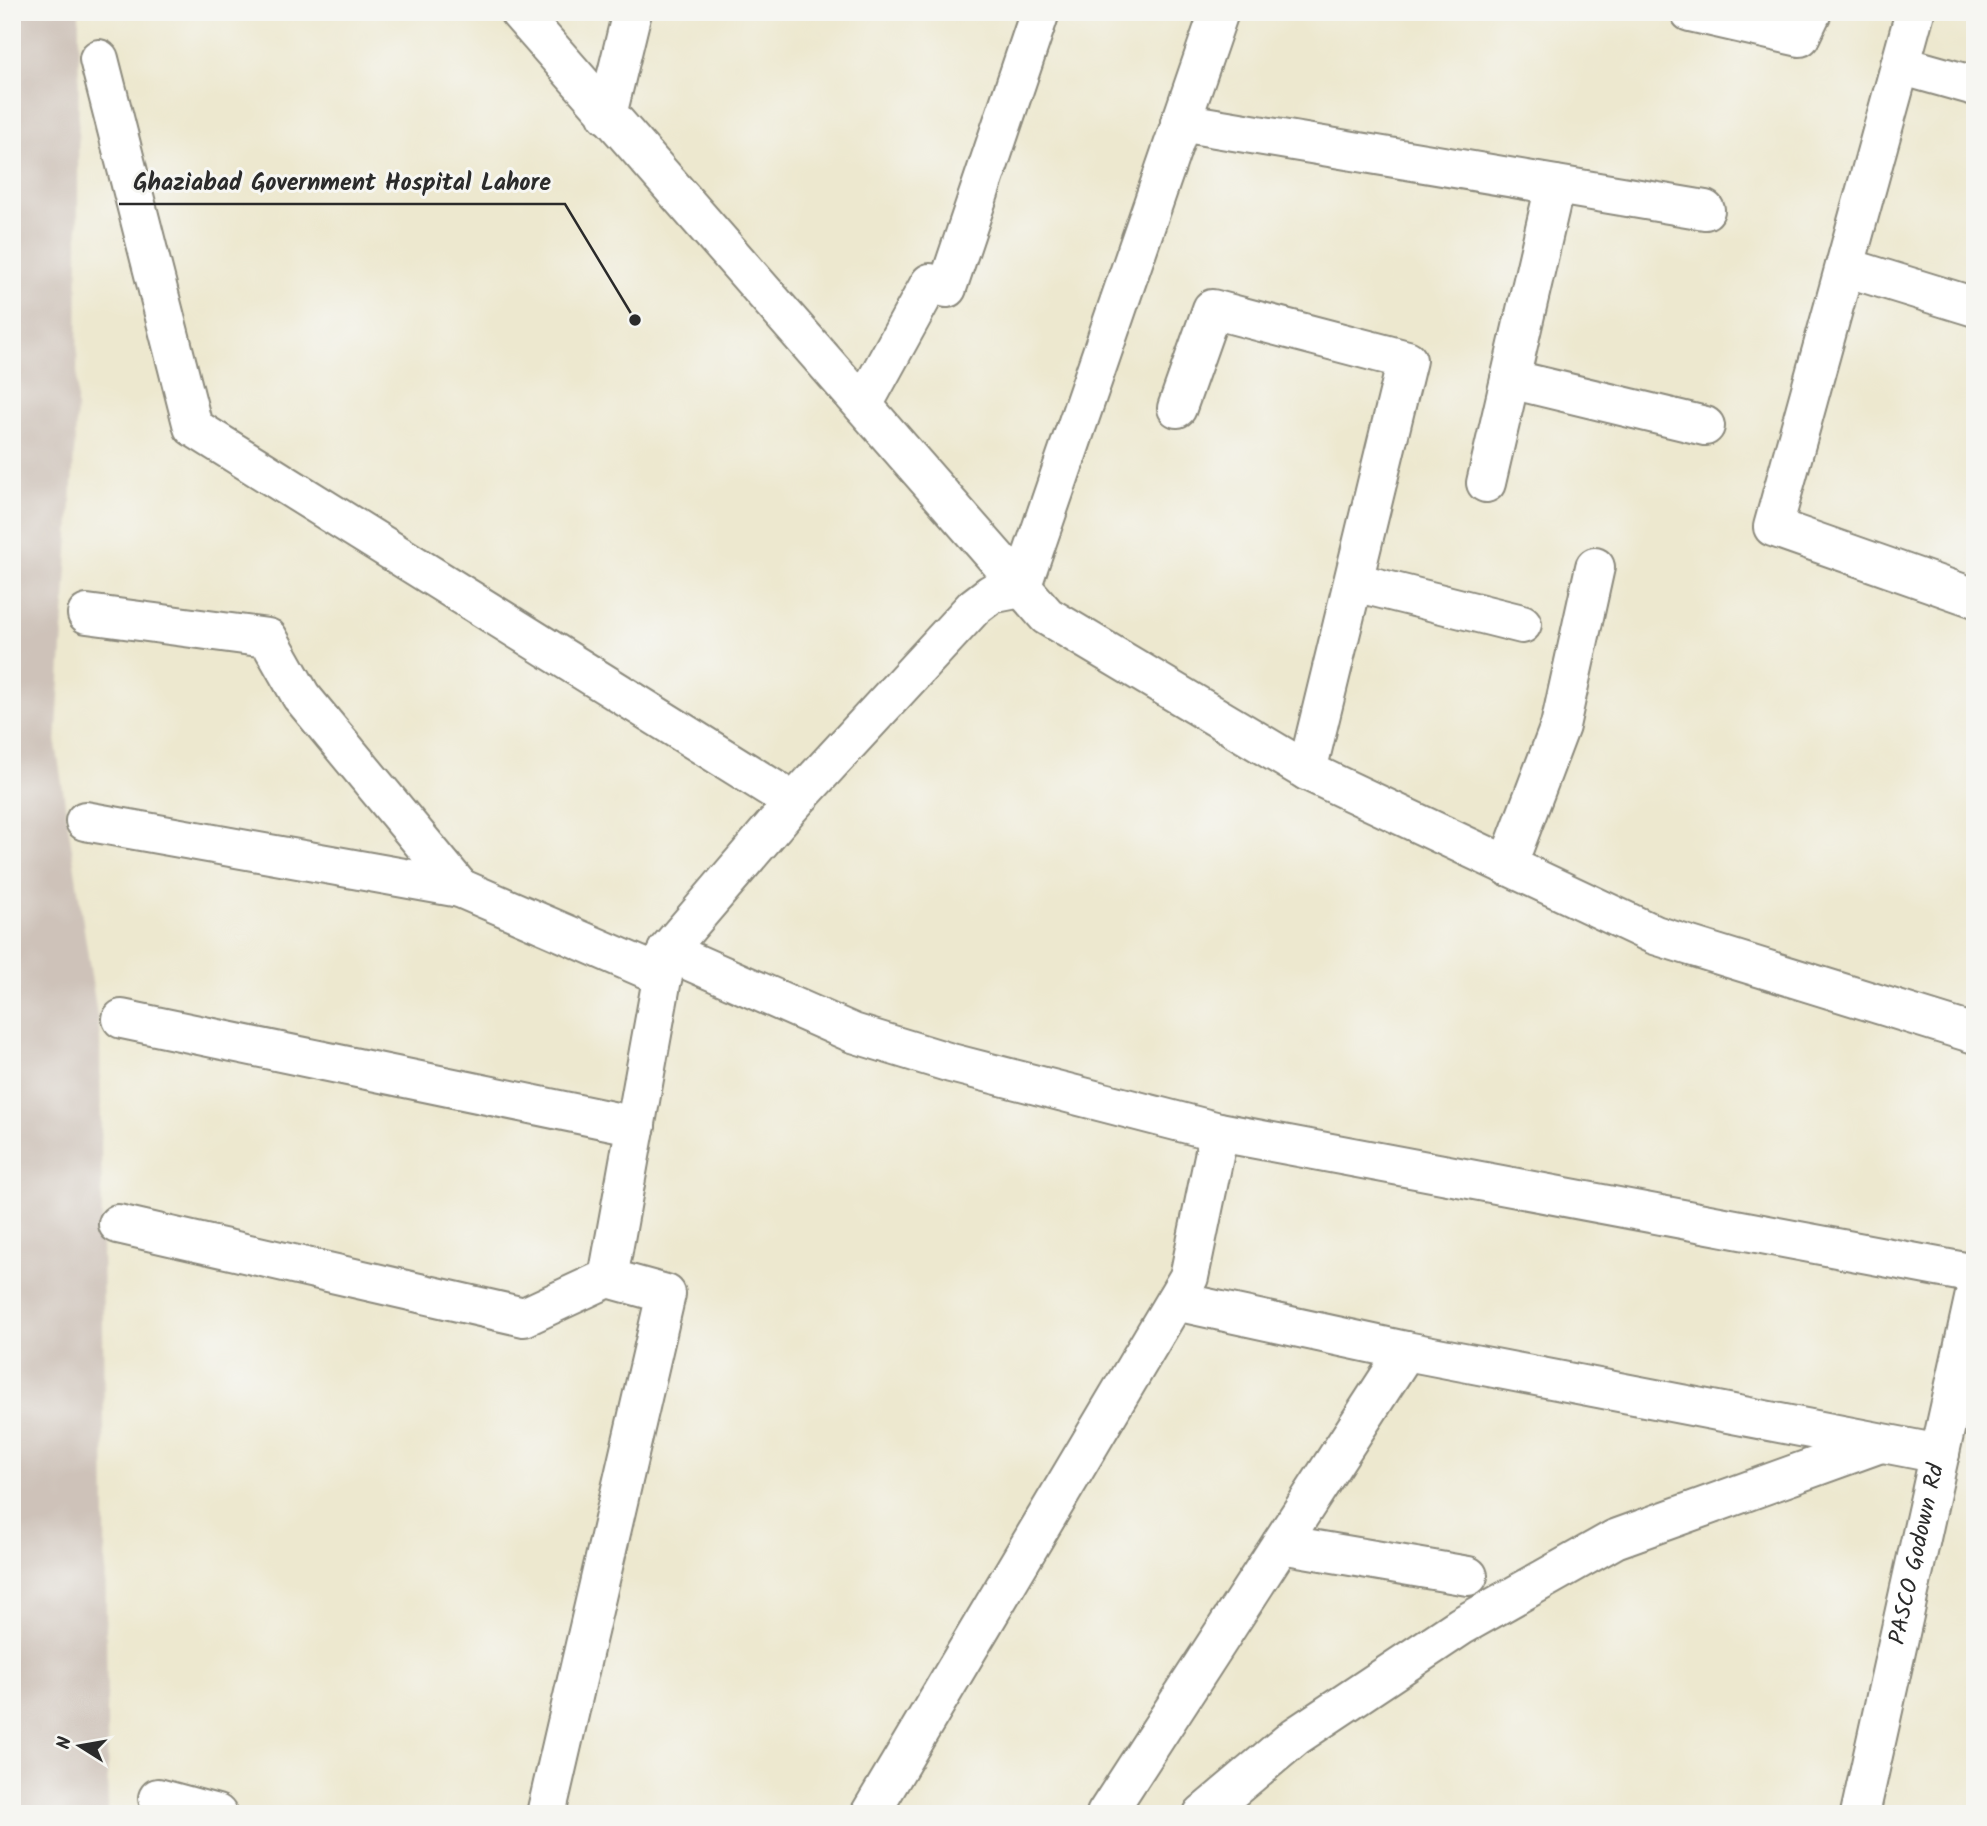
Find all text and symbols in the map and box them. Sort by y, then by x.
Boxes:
callout: Ghaziabad Government Hospital Lahore [119,159,565,204]
text: Ghaziabad Government Hospital Lahore [133,164,551,203]
street label: PASCO Godown Rd [1880,1460,1955,1648]
north arrow [46,1710,116,1780]
text: N [49,1734,81,1752]

